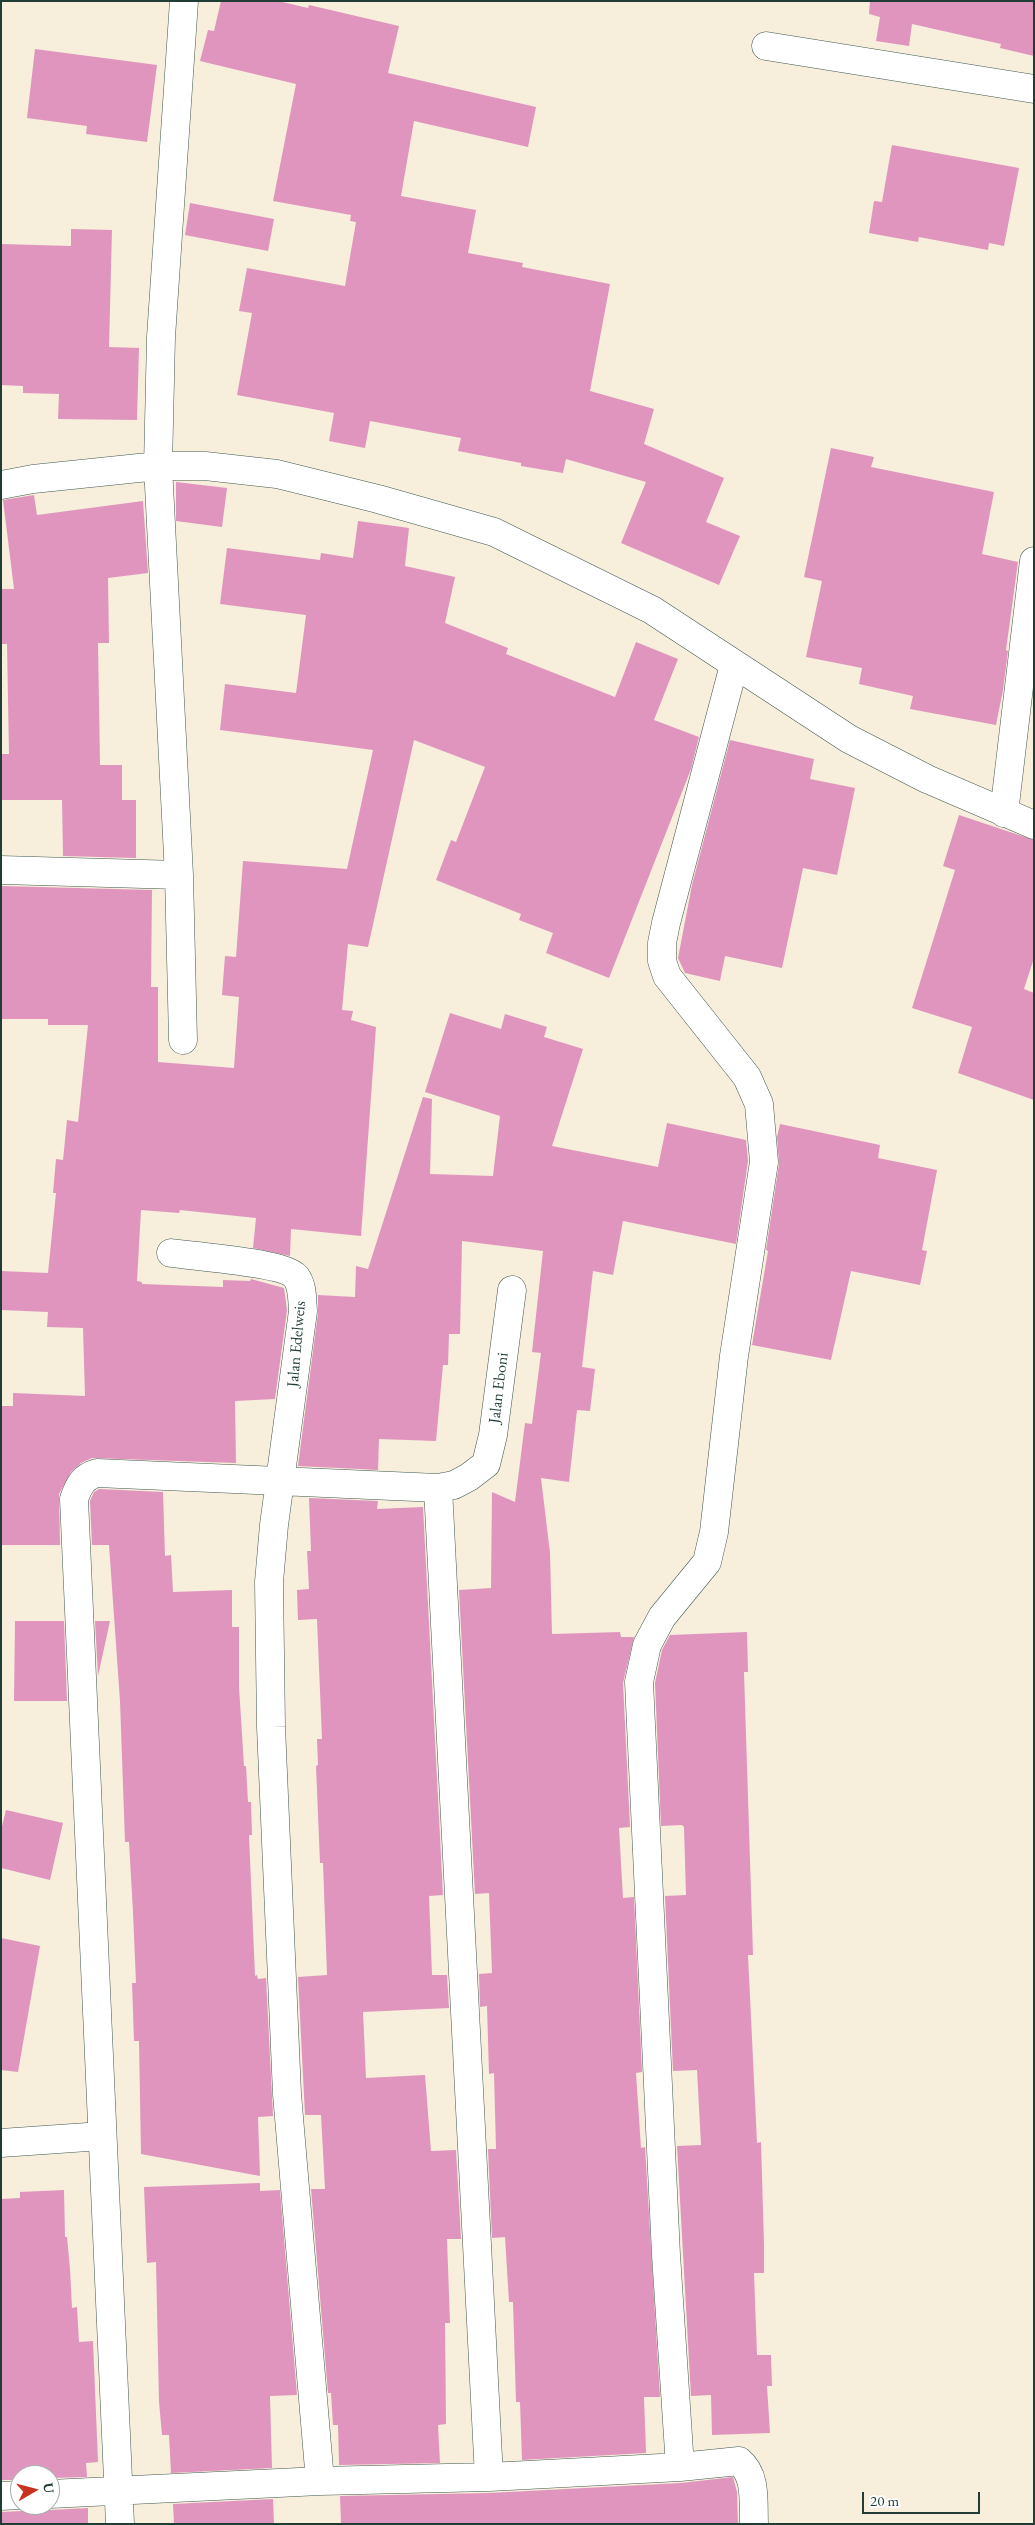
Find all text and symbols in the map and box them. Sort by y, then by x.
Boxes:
street label: Jalan Edelweis [284,1300,310,1388]
street label: Jalan Eboni [485,1351,513,1425]
north arrow [10,2465,60,2515]
text: U [39,2482,59,2494]
scale bar [865,2482,982,2514]
text: 20 m [870,2491,899,2510]

